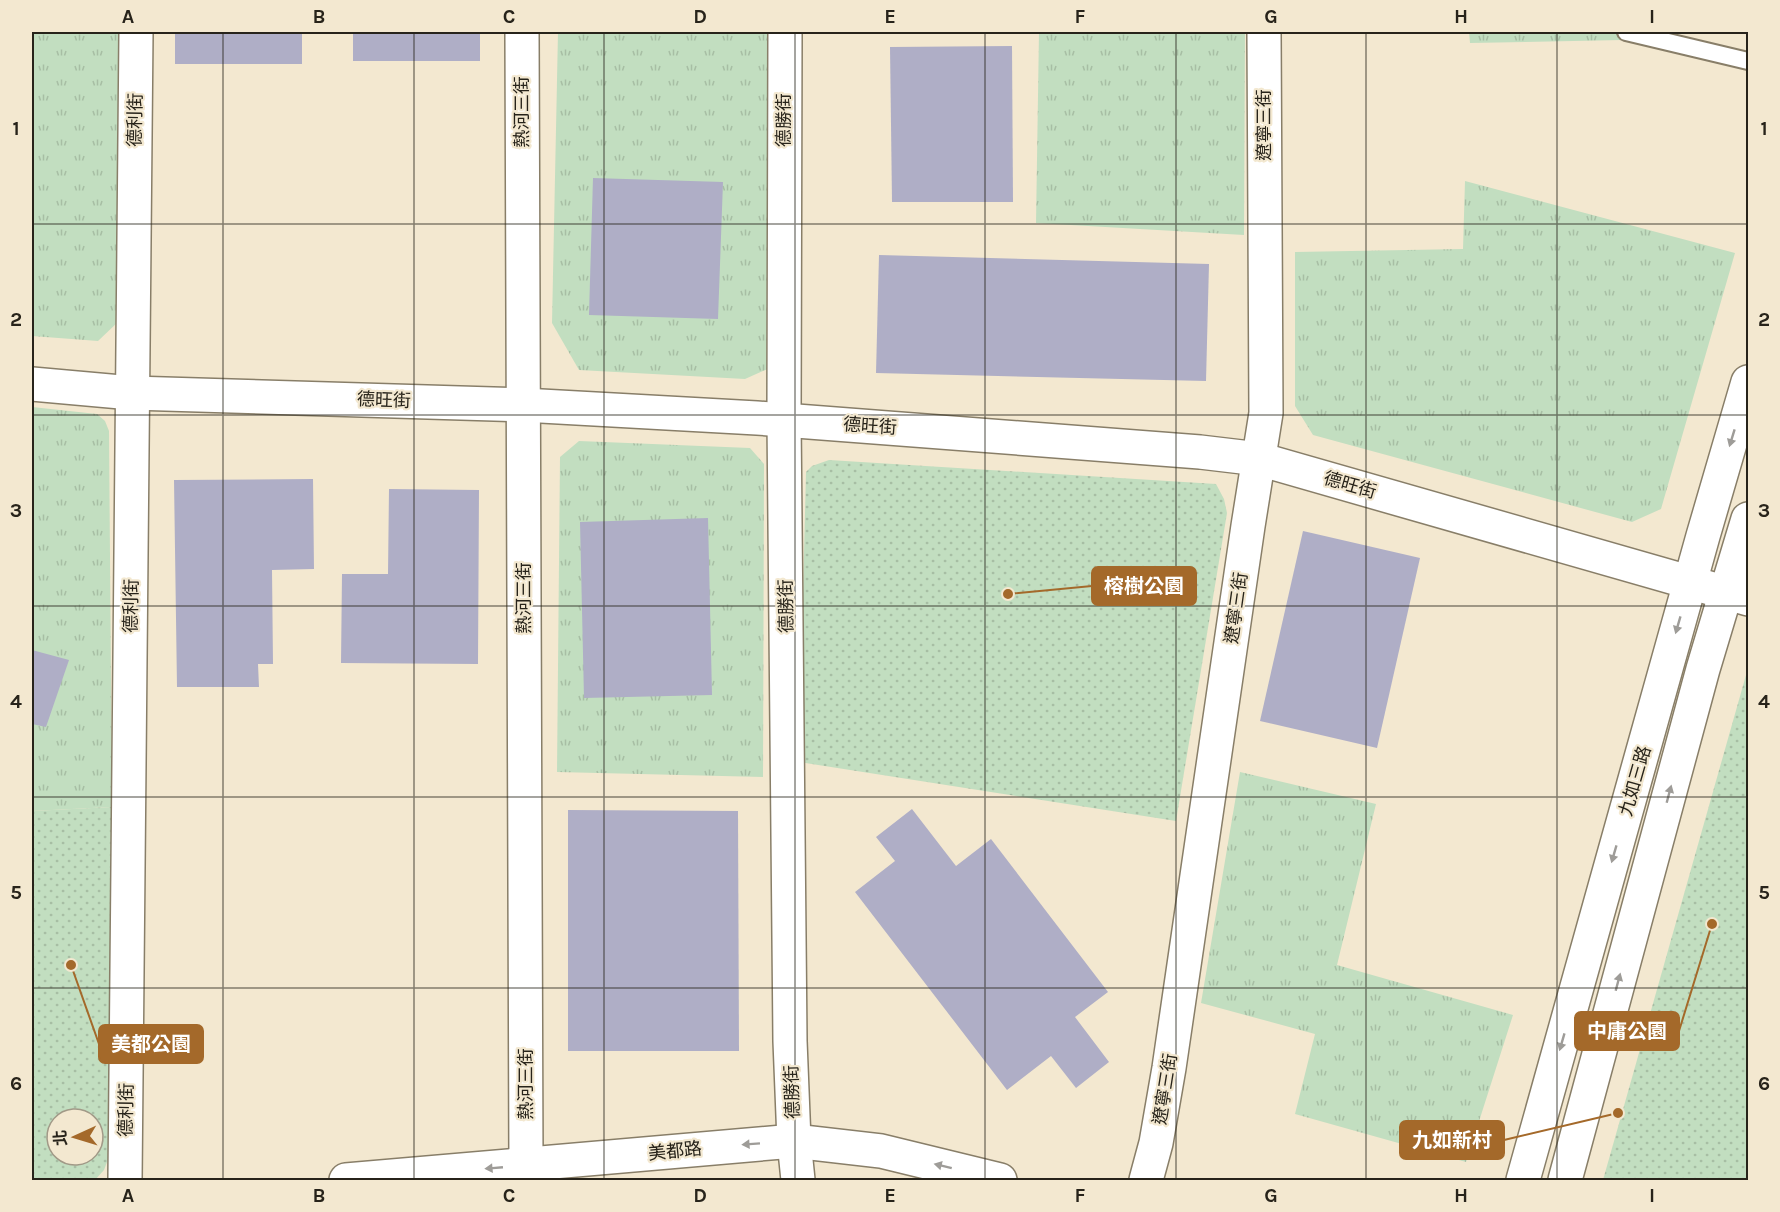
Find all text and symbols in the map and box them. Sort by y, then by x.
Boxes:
text: A [122,5,135,28]
text: B [313,5,325,28]
text: C [503,5,515,28]
text: D [693,5,707,28]
text: E [884,5,896,28]
text: F [1075,5,1086,28]
text: G [1264,5,1278,28]
text: H [1454,5,1468,28]
text: I [1649,5,1655,28]
street label: 熱河三街 [511,76,533,148]
street label: 遼寧三街 [1253,89,1275,161]
street label: 德利街 [124,93,146,147]
street label: 德勝街 [773,93,795,147]
text: 1 [12,117,20,140]
text: 1 [1760,117,1768,140]
text: 2 [10,308,22,331]
text: 2 [1758,308,1770,331]
street label: 德旺街 [357,388,411,412]
street label: 德旺街 [842,413,898,439]
one-way arrow [1727,429,1736,447]
street label: 德旺街 [1321,467,1379,503]
text: 3 [10,499,22,522]
text: 3 [1758,499,1770,522]
street label: 熱河三街 [513,562,535,634]
callout: 榕樹公園 [1092,567,1196,605]
street label: 遼寧三街 [1220,571,1252,645]
text: 榕樹公園 [1104,575,1184,598]
street label: 德利街 [120,579,142,633]
street label: 德勝街 [775,579,797,633]
one-way arrow [1673,616,1682,634]
text: 4 [10,690,22,713]
text: 4 [1758,690,1770,713]
street label: 九如三路 [1615,743,1655,819]
one-way arrow [1665,785,1674,803]
one-way arrow [1609,845,1618,863]
text: 5 [10,881,22,904]
text: 5 [1758,881,1770,904]
one-way arrow [1614,973,1624,991]
callout: 中庸公園 [1575,1012,1679,1050]
text: 中庸公園 [1587,1020,1667,1043]
callout: 美都公園 [99,1025,203,1063]
text: 美都公園 [111,1033,191,1056]
one-way arrow [1557,1033,1566,1051]
street label: 熱河三街 [515,1048,537,1120]
street label: 遼寧三街 [1149,1052,1181,1126]
street label: 德勝街 [780,1065,804,1119]
text: 6 [10,1072,22,1095]
text: 6 [1758,1072,1770,1095]
street label: 德利街 [115,1083,137,1137]
north arrow [45,1107,105,1167]
callout: 九如新村 [1400,1121,1504,1159]
text: 北 [50,1129,71,1147]
text: 九如新村 [1412,1129,1492,1152]
street label: 美都路 [647,1137,703,1165]
one-way arrow [741,1139,760,1148]
one-way arrow [934,1161,953,1171]
one-way arrow [485,1163,504,1173]
text: A [122,1184,135,1207]
text: B [313,1184,325,1207]
text: C [503,1184,515,1207]
text: D [693,1184,707,1207]
text: E [884,1184,896,1207]
text: F [1075,1184,1086,1207]
text: G [1264,1184,1278,1207]
text: H [1454,1184,1468,1207]
text: I [1649,1184,1655,1207]

